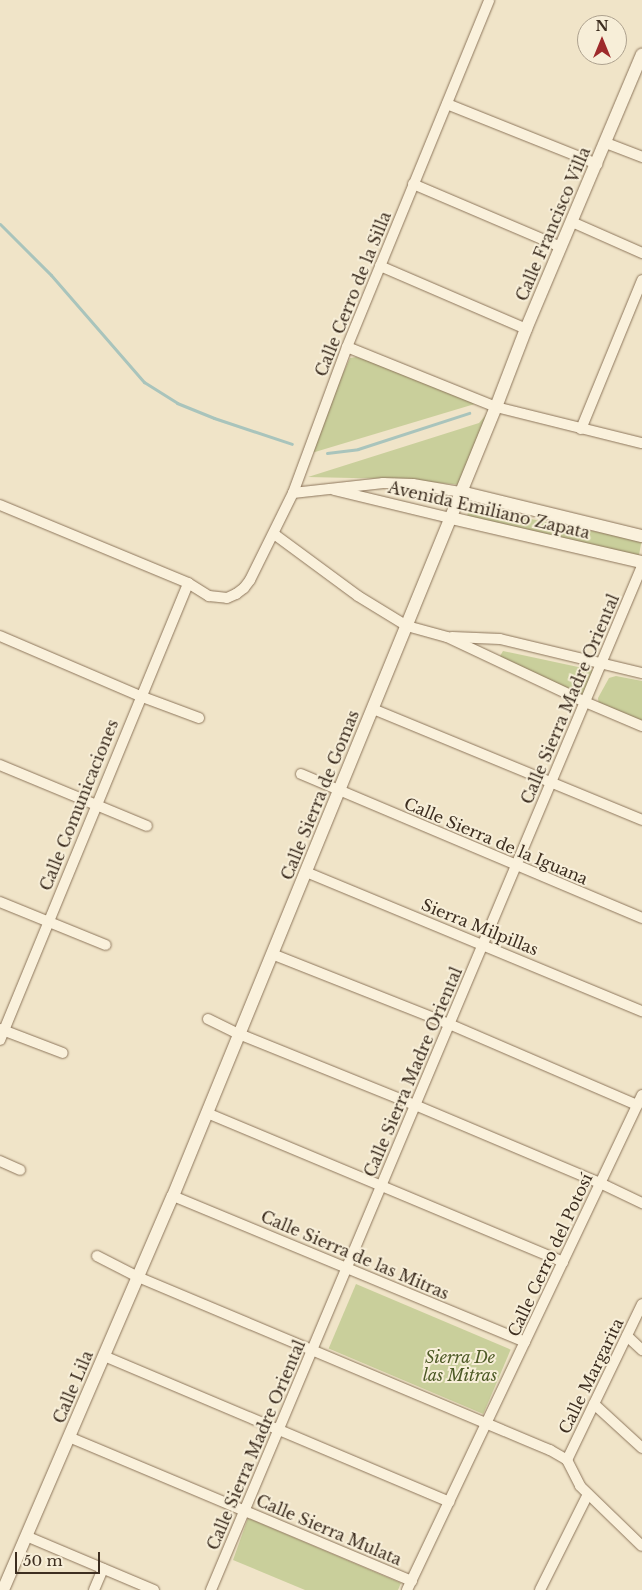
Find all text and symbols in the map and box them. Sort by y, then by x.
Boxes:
north arrow [577,15,627,65]
text: N [595,17,609,35]
street label: Calle Francisco Villa [512,144,594,304]
street label: Calle Cerro de la Silla [311,209,395,379]
street label: Avenida Emiliano Zapata [386,477,592,543]
street label: Calle Sierra Madre Oriental [517,591,623,807]
street label: Calle Sierra de Gomas [277,707,363,883]
street label: Calle Comunicaciones [36,717,122,893]
street label: Calle Sierra de la Iguana [401,793,591,889]
street label: Sierra Milpillas [419,895,541,959]
street label: Calle Sierra Madre Oriental [360,964,466,1180]
street label: Calle Cerro del Potosí [504,1170,596,1340]
street label: Calle Sierra de las Mitras [258,1207,452,1303]
street label: Calle Margarita [555,1315,627,1437]
street label: Calle Sierra Madre Oriental [203,1337,309,1553]
park label: Sierra De las Mitras [423,1347,497,1385]
street label: Calle Lila [49,1348,97,1426]
street label: Calle Sierra Mulata [253,1491,405,1569]
scale bar [18,1542,102,1574]
text: 50 m [23,1551,63,1570]

